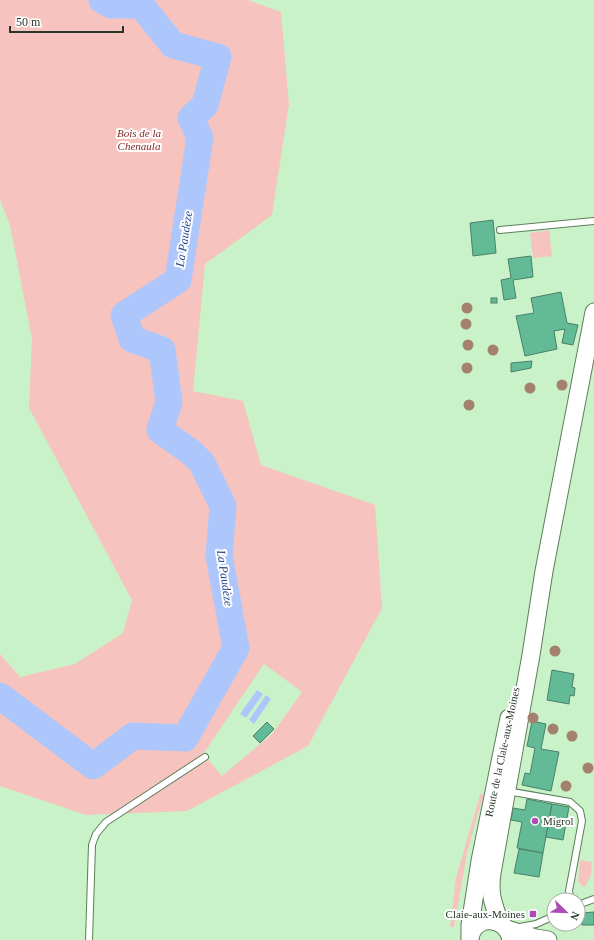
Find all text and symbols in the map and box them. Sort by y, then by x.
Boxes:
scale bar [10,8,123,34]
text: 50 m [16,15,41,29]
park label: Bois de la Chenaula [117,127,161,152]
water label: La Paudèze [173,209,195,269]
water label: La Paudèze [214,548,236,608]
street label: Route de la Claie-aux-Moines [482,686,522,818]
place label: Migrol [543,815,574,827]
marker: Migrol [530,816,540,826]
north arrow [546,892,586,932]
place label: Claie-aux-Moines [446,908,525,920]
marker: Claie-aux-Moines [528,909,538,919]
text: N [568,910,582,922]

